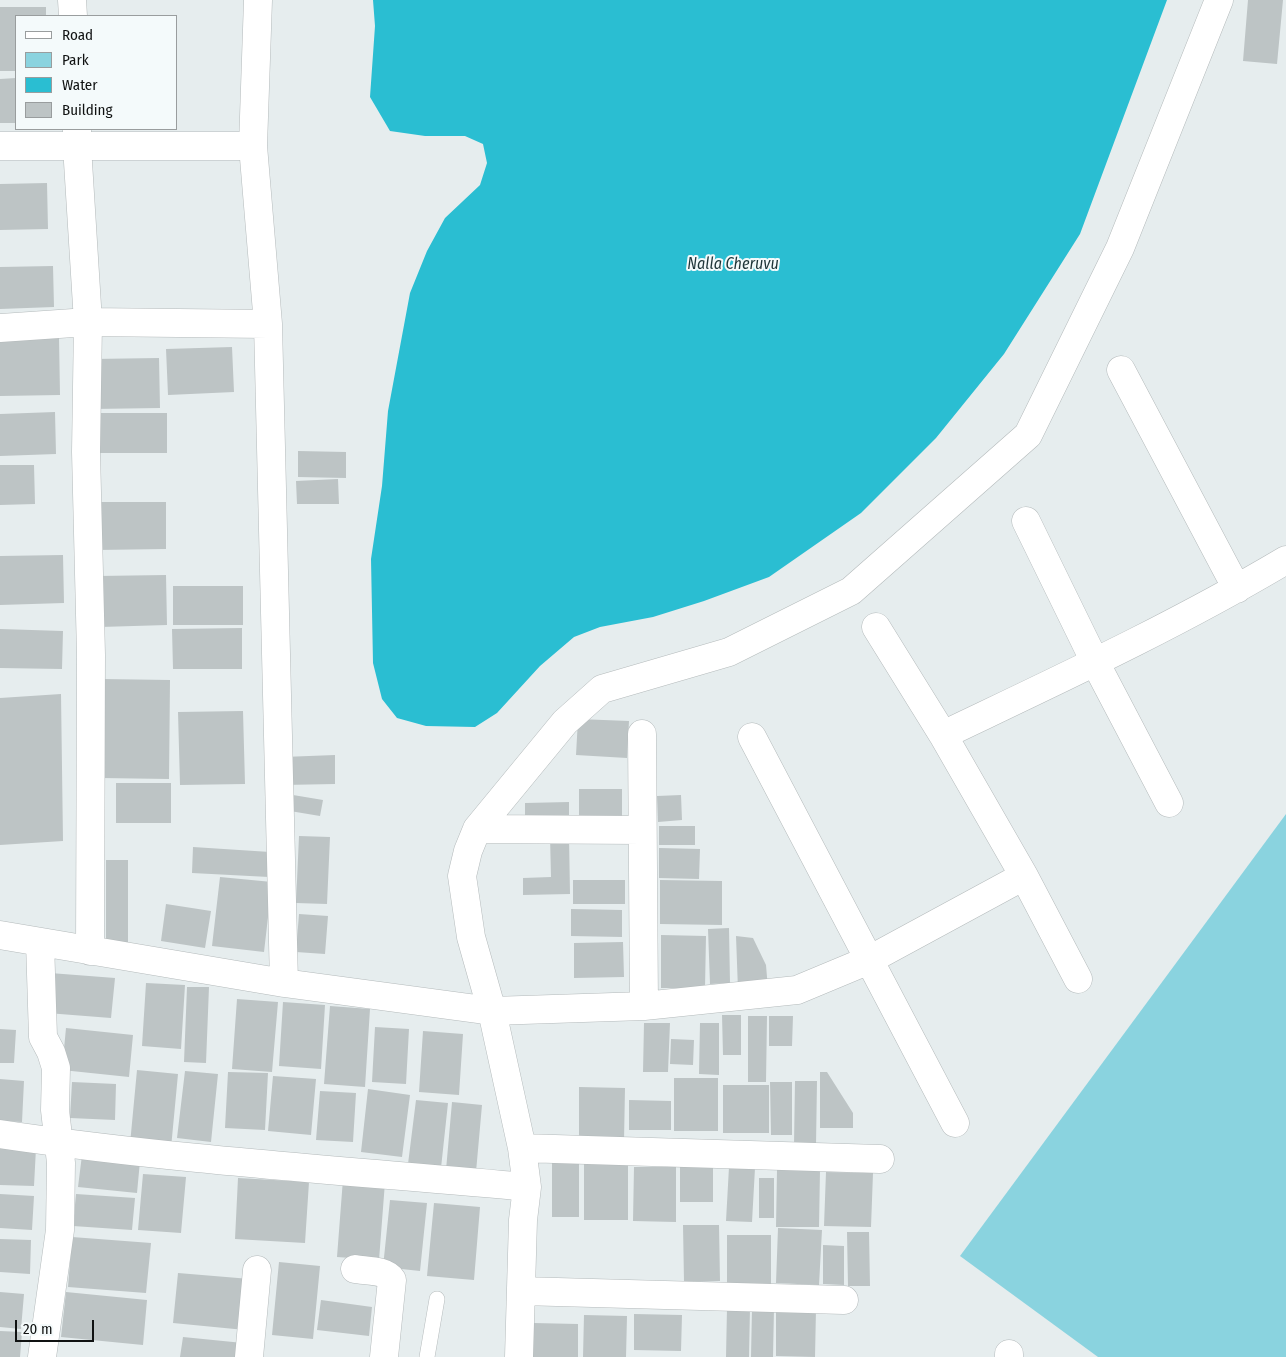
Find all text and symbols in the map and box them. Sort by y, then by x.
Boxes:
legend [15,15,178,130]
text: Road [62,26,93,44]
text: Park [62,51,89,69]
text: Water [62,76,97,94]
text: Building [62,101,113,119]
water label: Nalla Cheruvu [687,255,779,275]
scale bar [18,1310,96,1342]
text: 20 m [23,1320,53,1338]

